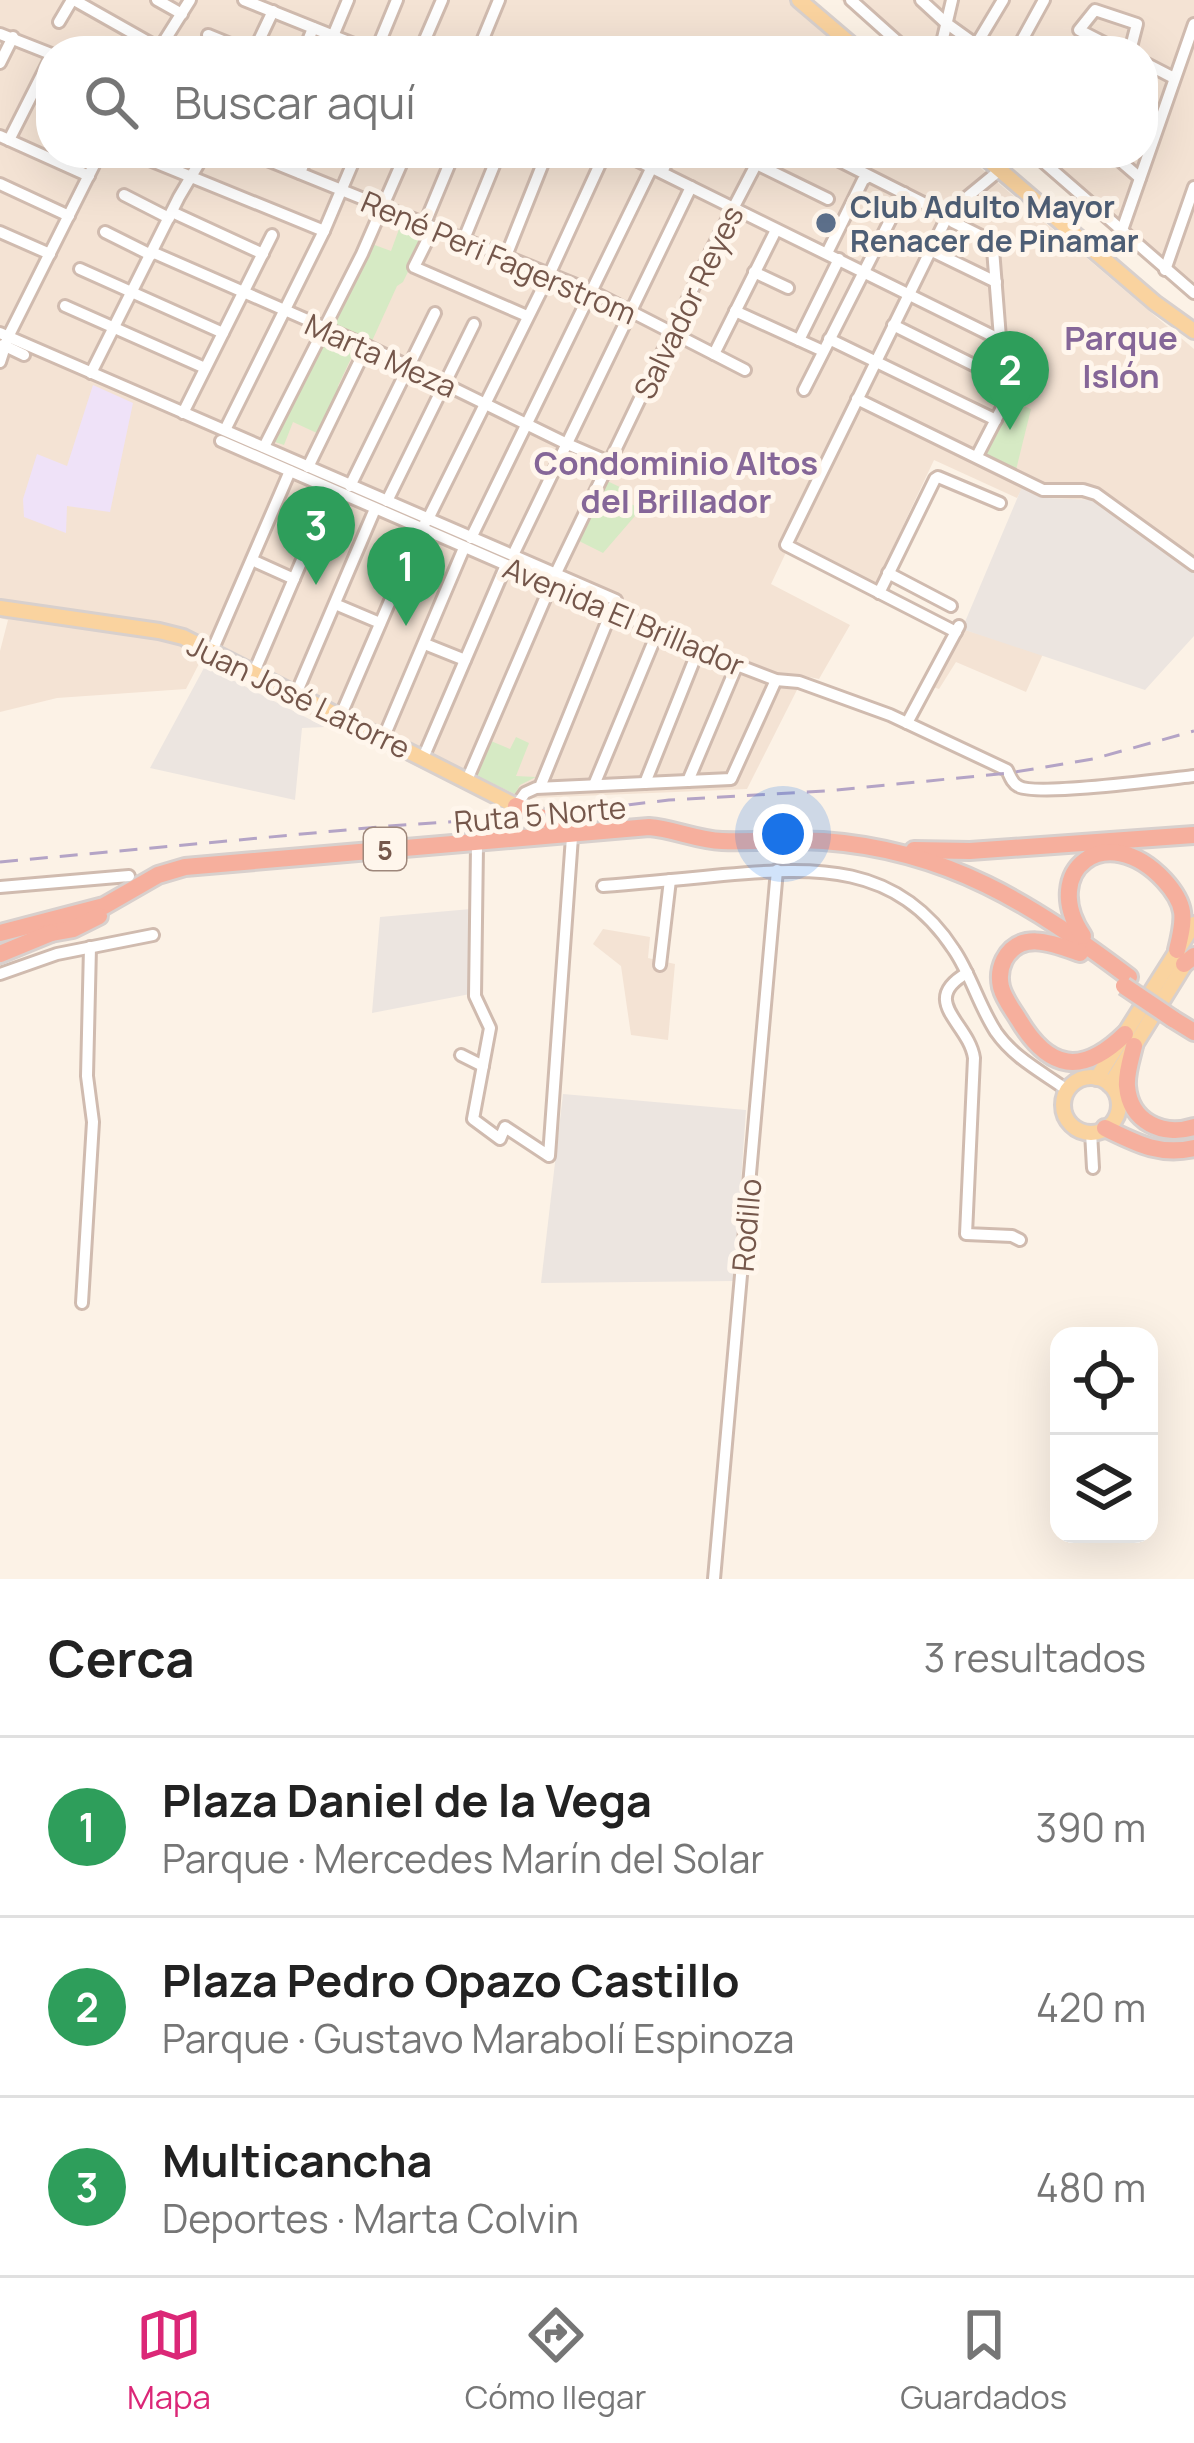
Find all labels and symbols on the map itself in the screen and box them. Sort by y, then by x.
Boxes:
street label: René Peri Fagerstrom [355,181,643,333]
place label: Club Adulto Mayor Renacer de Pinamar [850,186,1139,261]
street label: Salvador Reyes [624,199,752,405]
marker: Club Adulto Mayor Renacer de Pinamar [813,210,839,236]
street label: Marta Meza [299,303,463,407]
district label: Parque Islón [1064,315,1178,398]
pin: 2 [971,331,1049,430]
district label: Condominio Altos del Brillador [534,440,818,523]
pin: 3 [277,486,355,585]
pin: 1 [367,527,445,626]
street label: Avenida El Brillador [497,547,751,685]
street label: Juan José Latorre [181,624,417,768]
street label: Ruta 5 Norte [452,786,628,842]
your location [753,804,813,864]
road number: 5 [364,828,406,870]
street label: Rodillo [722,1177,770,1273]

